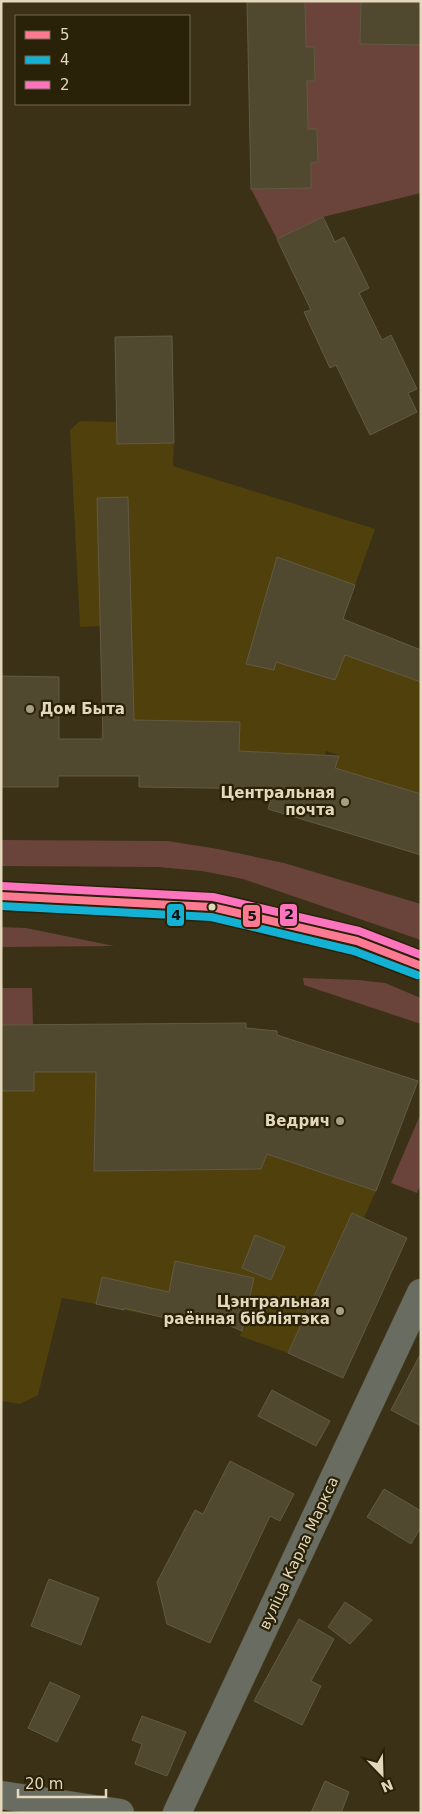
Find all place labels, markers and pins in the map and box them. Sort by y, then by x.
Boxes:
place label: Дом Быта [40,700,125,718]
marker: Дом Быта [24,703,36,715]
place label: Центральная почта [220,784,335,819]
marker: Центральная почта [339,796,351,808]
unlabelled marker [207,902,217,912]
place label: Ведрич [265,1112,330,1130]
marker: Ведрич [334,1115,346,1127]
place label: Цэнтральная раённая бібліятэка [164,1293,330,1328]
marker: Цэнтральная раённая бібліятэка [334,1305,346,1317]

